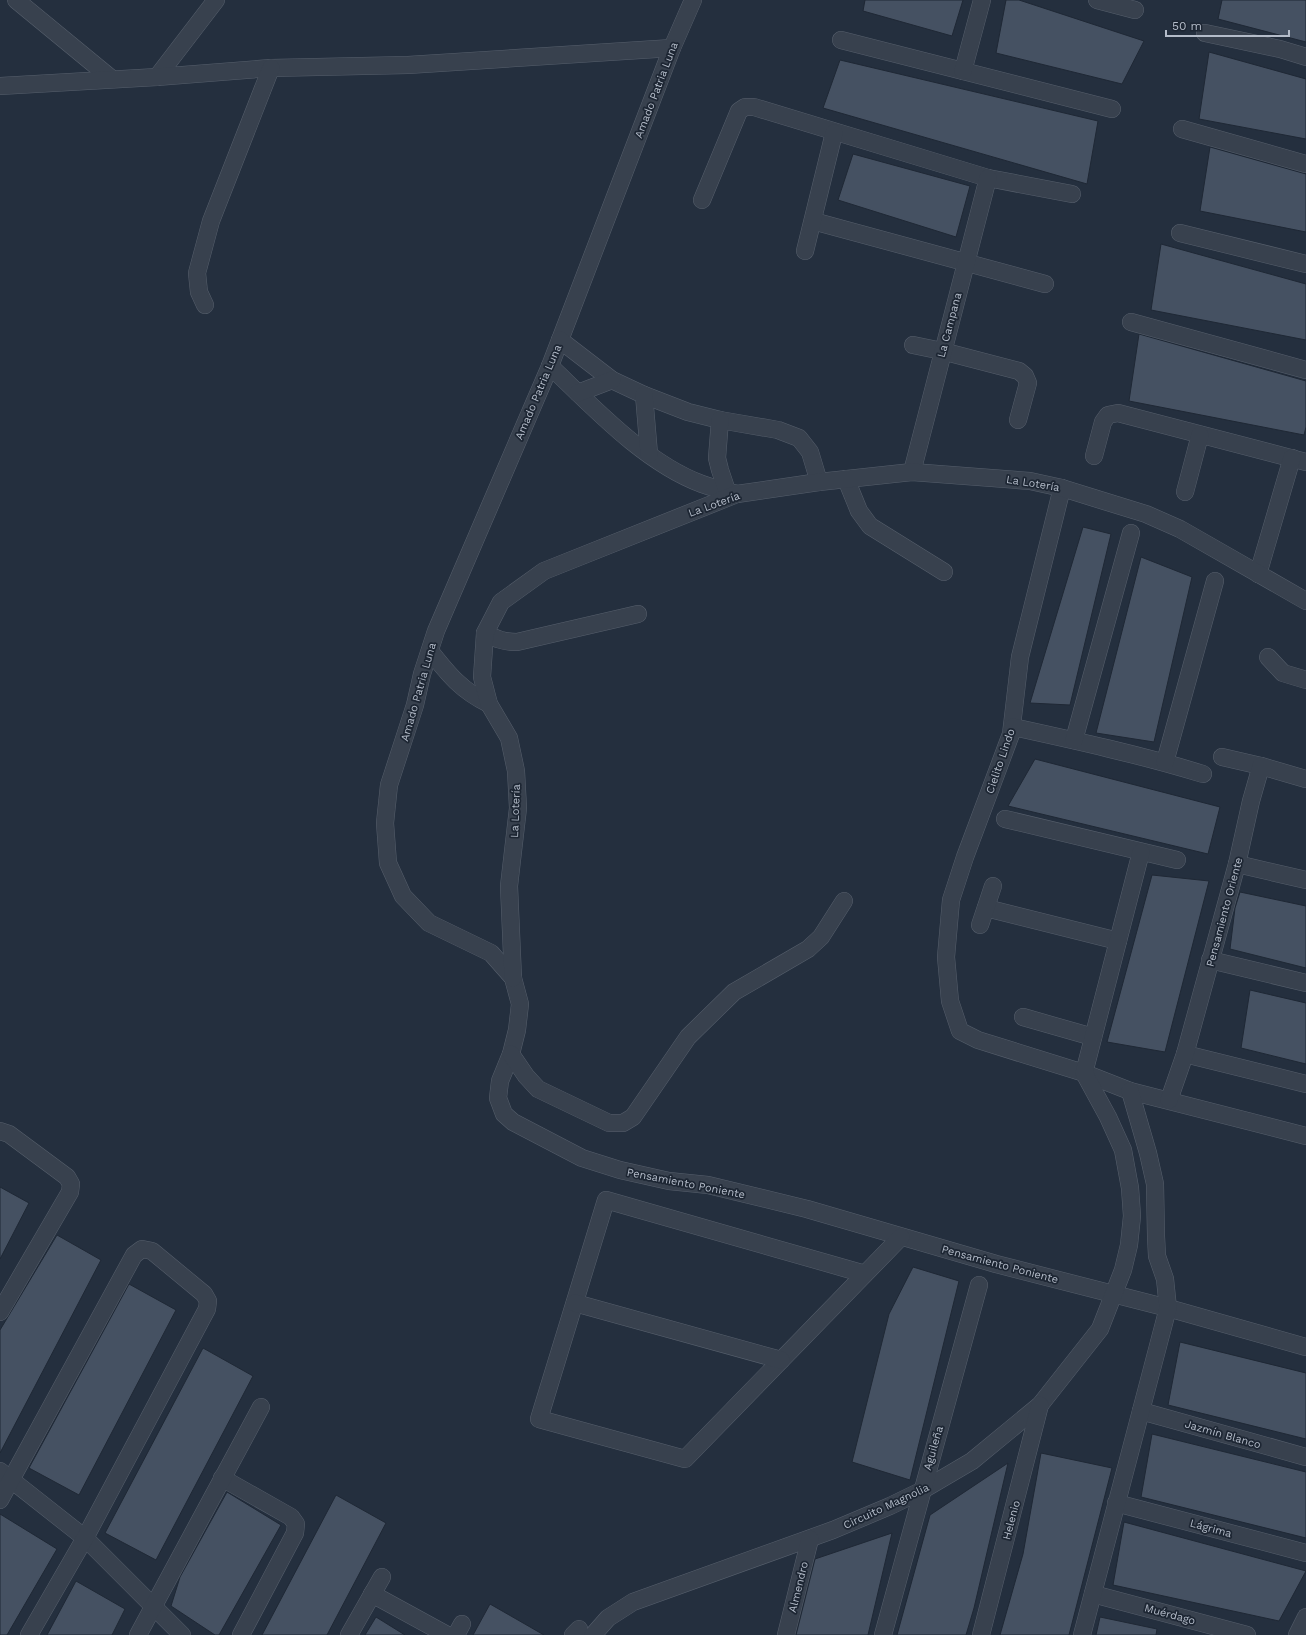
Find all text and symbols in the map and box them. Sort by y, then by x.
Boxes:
scale bar [1166,12,1289,38]
text: 50 m [1172,19,1202,33]
street label: Amado Patria Luna [632,40,681,140]
street label: La Campana [935,291,964,359]
street label: Amado Patria Luna [513,343,564,442]
street label: La Lotería [1005,473,1061,494]
street label: La Lotería [687,489,742,520]
street label: Amado Patria Luna [398,641,439,743]
street label: Cielito Lindo [983,727,1018,795]
street label: La Lotería [508,784,523,838]
street label: Pensamiento Oriente [1204,856,1245,968]
street label: Pensamiento Poniente [626,1166,746,1201]
street label: Pensamiento Poniente [940,1243,1060,1286]
street label: Jazmín Blanco [1183,1417,1262,1452]
street label: Aguileña [921,1424,946,1472]
street label: Circuito Magnolia [841,1481,931,1532]
street label: Helenio [1000,1499,1023,1541]
street label: Lágrima [1189,1517,1233,1540]
street label: Almendro [786,1560,811,1614]
street label: Muérdago [1143,1601,1197,1628]

